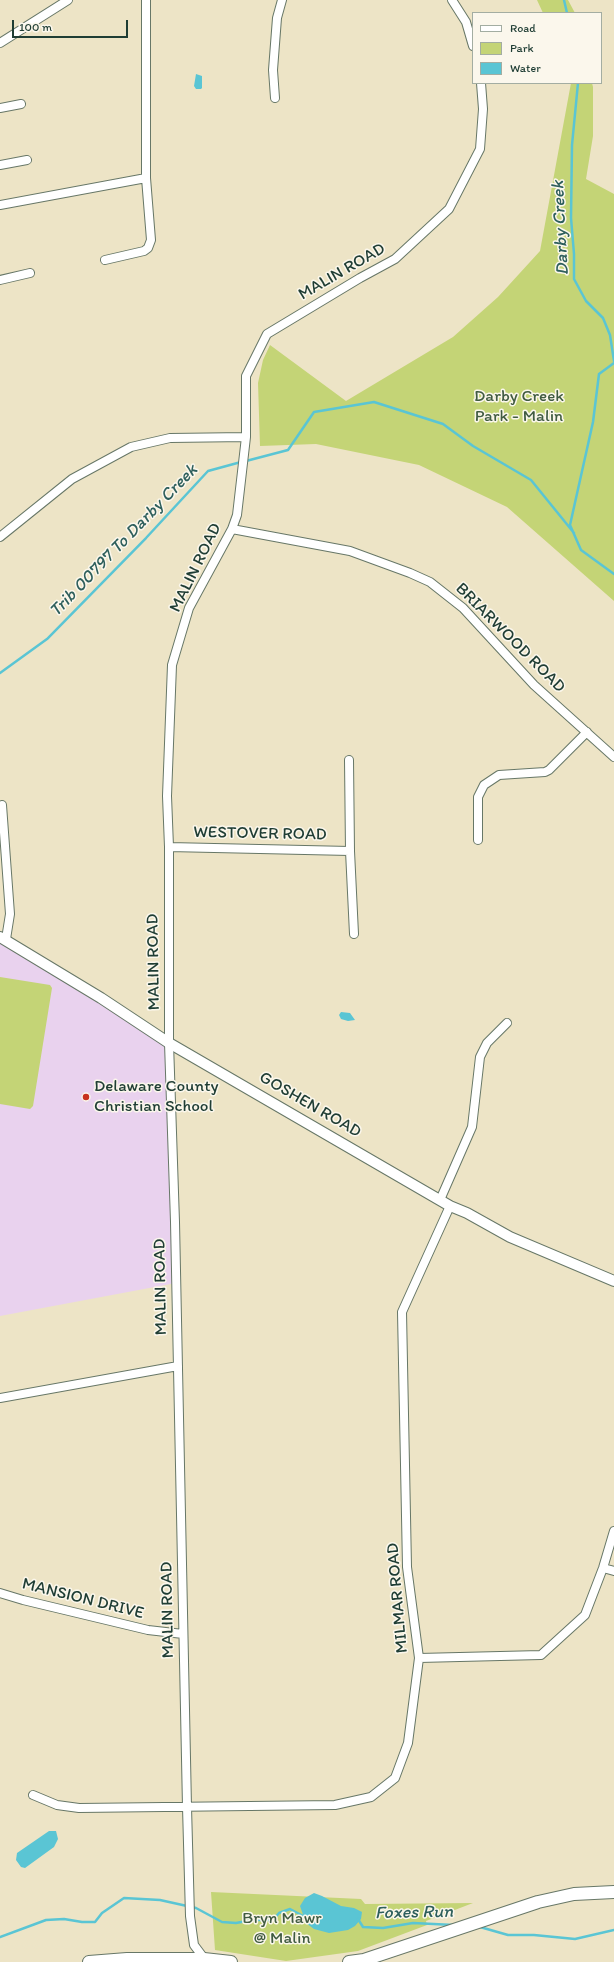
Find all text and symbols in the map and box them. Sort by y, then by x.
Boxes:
scale bar [14,12,130,38]
legend [472,12,602,84]
text: 100 m [19,20,52,34]
text: Road [510,21,536,35]
text: Park [510,41,534,55]
text: Water [510,61,541,75]
water label: Darby Creek [548,180,574,276]
street label: MALIN ROAD [295,239,389,305]
park label: Darby Creek Park - Malin [474,387,564,427]
water label: Trib 00797 To Darby Creek [45,460,203,622]
street label: MALIN ROAD [166,520,226,616]
street label: BRIARWOOD ROAD [451,579,569,697]
street label: WESTOVER ROAD [193,823,327,845]
street label: MALIN ROAD [143,913,165,1011]
street label: GOSHEN ROAD [255,1068,365,1142]
place label: Delaware County Christian School [94,1077,219,1117]
marker: Delaware County Christian School [81,1092,91,1102]
street label: MALIN ROAD [150,1238,172,1336]
street label: MILMAR ROAD [383,1542,413,1654]
street label: MALIN ROAD [157,1561,179,1659]
street label: MANSION DRIVE [20,1574,146,1624]
water label: Foxes Run [375,1902,453,1924]
park label: Bryn Mawr @ Malin [242,1909,322,1949]

